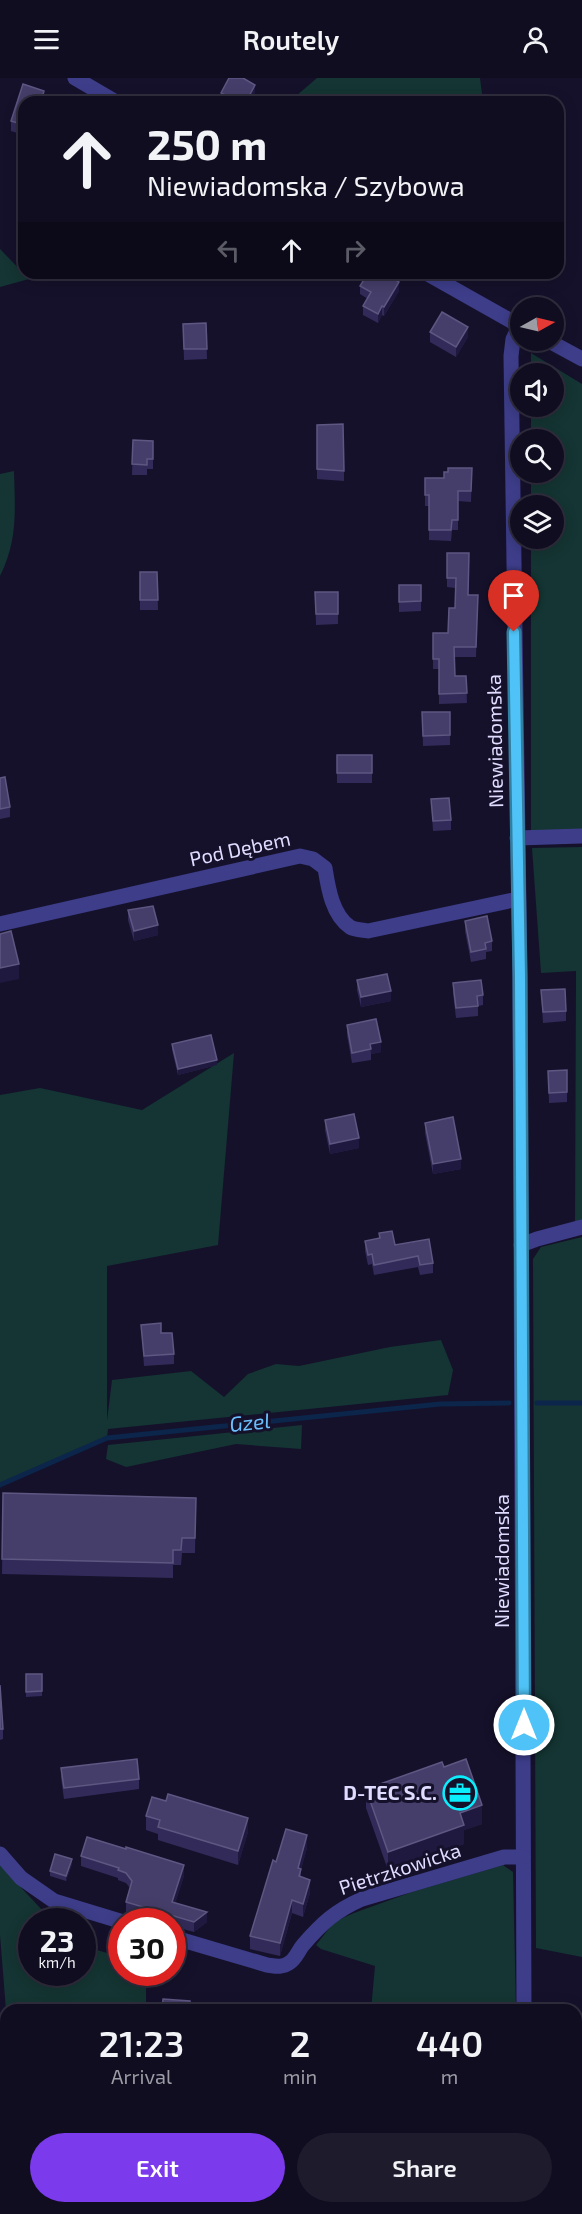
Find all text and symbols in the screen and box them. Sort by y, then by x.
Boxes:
icon: menu [30,23,63,56]
text: Routely [243,23,339,55]
icon: person [519,23,552,56]
text: 250 m [147,118,267,168]
icon: ahead [48,120,126,198]
text: Niewiadomska / Szybowa [147,169,465,201]
icon: left [212,234,245,267]
icon: ahead [275,234,308,267]
icon: right [338,234,371,267]
north arrow [510,297,564,351]
map controls [510,297,564,549]
button: sound [510,363,564,417]
button: search [510,429,564,483]
button: layers [510,495,564,549]
pin [488,570,539,632]
icon: arrive [497,579,530,612]
street label: Niewiadomska [481,674,507,808]
street label: Pod Dębem [187,826,292,870]
water label: Gzel [228,1407,272,1436]
street label: Niewiadomska [489,1494,513,1628]
position arrow [492,1693,556,1757]
office icon: D-TEC S.C. [442,1775,478,1811]
place label: D-TEC S.C. [343,1780,437,1804]
street label: Pietrzkowicka [336,1837,464,1899]
speed limit sign: 30 [108,1908,186,1986]
text: 23 [40,1922,74,1958]
text: km/h [38,1953,76,1971]
text: 21:23 [99,2021,184,2064]
text: 2 [290,2021,310,2064]
text: 440 [416,2021,483,2064]
text: Arrival [111,2064,172,2088]
text: min [283,2064,317,2088]
text: m [441,2064,458,2088]
button: Exit [30,2133,285,2202]
button: Share [297,2133,552,2202]

